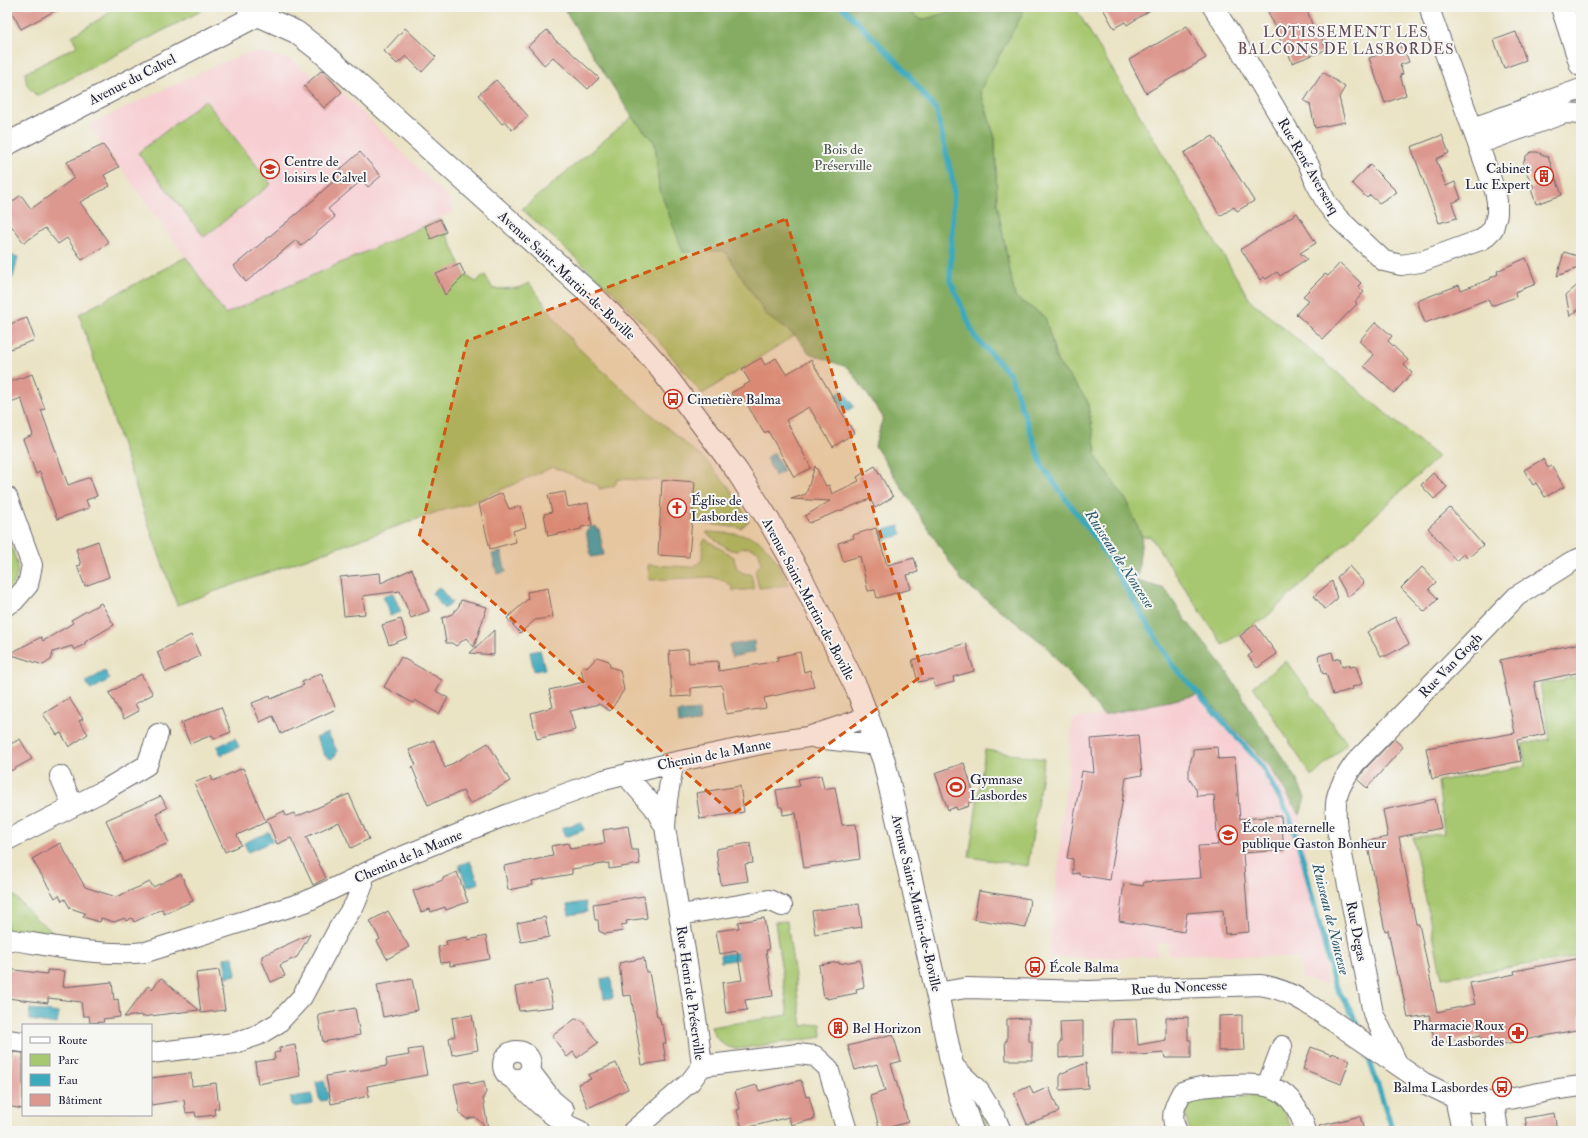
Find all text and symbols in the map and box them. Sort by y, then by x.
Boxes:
district label: LOTISSEMENT LES BALCONS DE LASBORDES [1238,23,1455,59]
street label: Avenue du Calvel [85,50,179,109]
street label: Rue René Aversenq [1274,115,1343,218]
park label: Bois de Préserville [814,141,872,174]
place label: Centre de loisirs le Calvel [284,153,367,186]
school or university icon: Centre de loisirs le Calvel [259,158,281,180]
place label: Cabinet Luc Expert [1465,160,1530,194]
building icon: Cabinet Luc Expert [1533,165,1555,187]
street label: Avenue Saint-Martin-de-Boville [494,207,639,344]
bus stop icon: Cimetière Balma [662,388,684,410]
place label: Cimetière Balma [687,391,781,408]
place label: Église de Lasbordes [691,492,748,525]
church icon: Église de Lasbordes [666,497,688,519]
water label: Ruisseau de Noncesse [1080,505,1159,613]
street label: Avenue Saint-Martin-de-Boville [758,514,859,683]
street label: Rue Van Gogh [1415,629,1486,701]
street label: Chemin de la Manne [656,735,773,774]
place label: Gymnase Lasbordes [970,771,1027,804]
sports icon: Gymnase Lasbordes [945,776,967,798]
street label: Avenue Saint-Martin-de-Boville [888,812,945,994]
place label: École maternelle publique Gaston Bonheur [1241,819,1387,853]
school or university icon: École maternelle publique Gaston Bonheur [1217,824,1239,846]
street label: Chemin de la Manne [352,826,465,887]
water label: Ruisseau de Noncesse [1307,860,1354,978]
street label: Rue Degas [1342,900,1371,963]
street label: Rue Henri de Préserville [673,925,708,1062]
bus stop icon: École Balma [1024,956,1046,978]
place label: École Balma [1049,959,1119,976]
street label: Rue du Noncesse [1131,976,1228,999]
building icon: Bel Horizon [827,1017,849,1039]
place label: Pharmacie Roux de Lasbordes [1413,1017,1505,1050]
place label: Bel Horizon [852,1020,921,1037]
pharmacy icon: Pharmacie Roux de Lasbordes [1507,1022,1529,1044]
legend [22,1024,152,1116]
text: Route [58,1033,87,1048]
text: Parc [58,1053,79,1068]
text: Eau [58,1073,78,1088]
bus stop icon: Balma Lasbordes [1491,1076,1513,1098]
place label: Balma Lasbordes [1393,1079,1488,1096]
text: Bâtiment [58,1093,102,1108]

